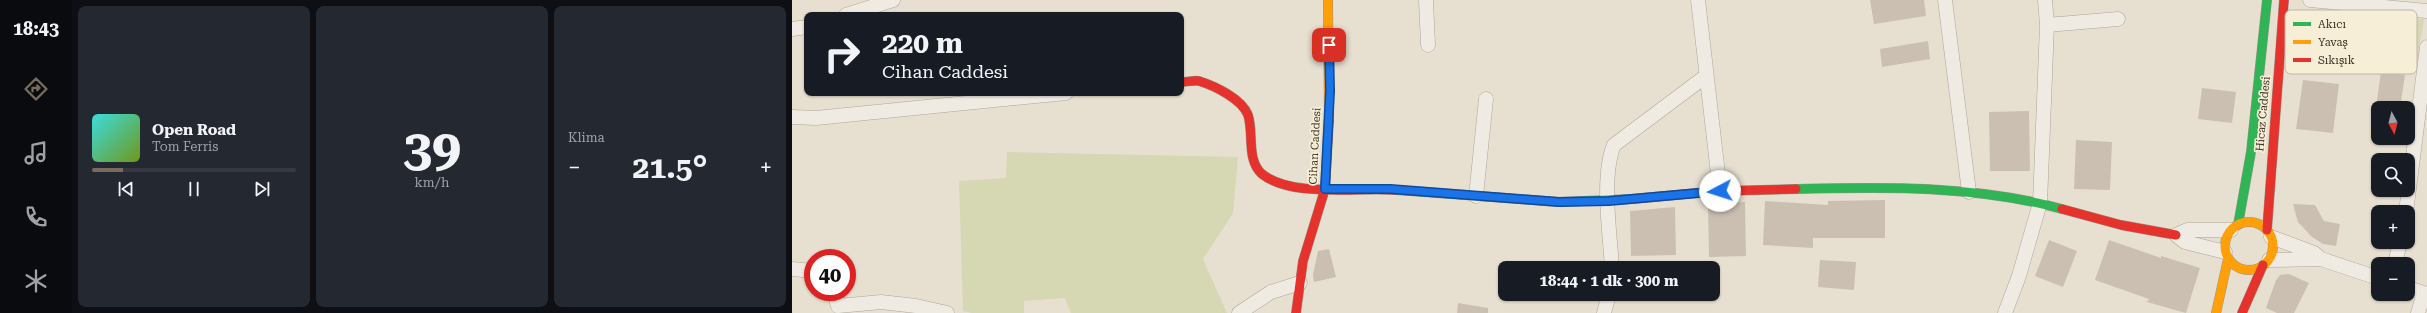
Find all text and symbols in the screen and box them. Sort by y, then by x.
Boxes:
legend [2285,10,2417,74]
text: 18:43 [13,18,59,39]
text: Akıcı [2318,18,2346,31]
text: 220 m [882,27,963,60]
icon: right [816,28,868,80]
pin [1312,28,1346,62]
icon: arrive [1318,34,1340,56]
text: Yavaş [2318,36,2348,49]
text: Sıkışık [2318,54,2355,67]
text: Cihan Caddesi [882,61,1008,82]
icon: directions [22,75,50,103]
street label: Hicaz Caddesi [2253,75,2273,152]
north arrow [2371,101,2415,145]
map controls [2371,101,2415,301]
street label: Cihan Caddesi [1306,107,1324,185]
text: 39 [403,118,461,179]
text: Open Road [152,121,236,139]
text: Klima [568,130,605,145]
icon: music [22,139,50,167]
text: Tom Ferris [152,139,218,154]
text: 21.5° [633,150,707,185]
button: search [2371,153,2415,197]
text: − [568,155,580,180]
text: + [760,155,772,180]
position arrow [1699,170,1741,212]
text: km/h [415,175,449,190]
icon: previous [115,178,137,200]
icon: pause [183,178,205,200]
icon: next [251,178,273,200]
icon: phone [22,203,50,231]
button: + [2371,205,2415,249]
speed limit sign: 40 [804,249,856,301]
button: − [2371,257,2415,301]
icon: climate [22,267,50,295]
text: 18:44 · 1 dk · 300 m [1540,272,1678,290]

